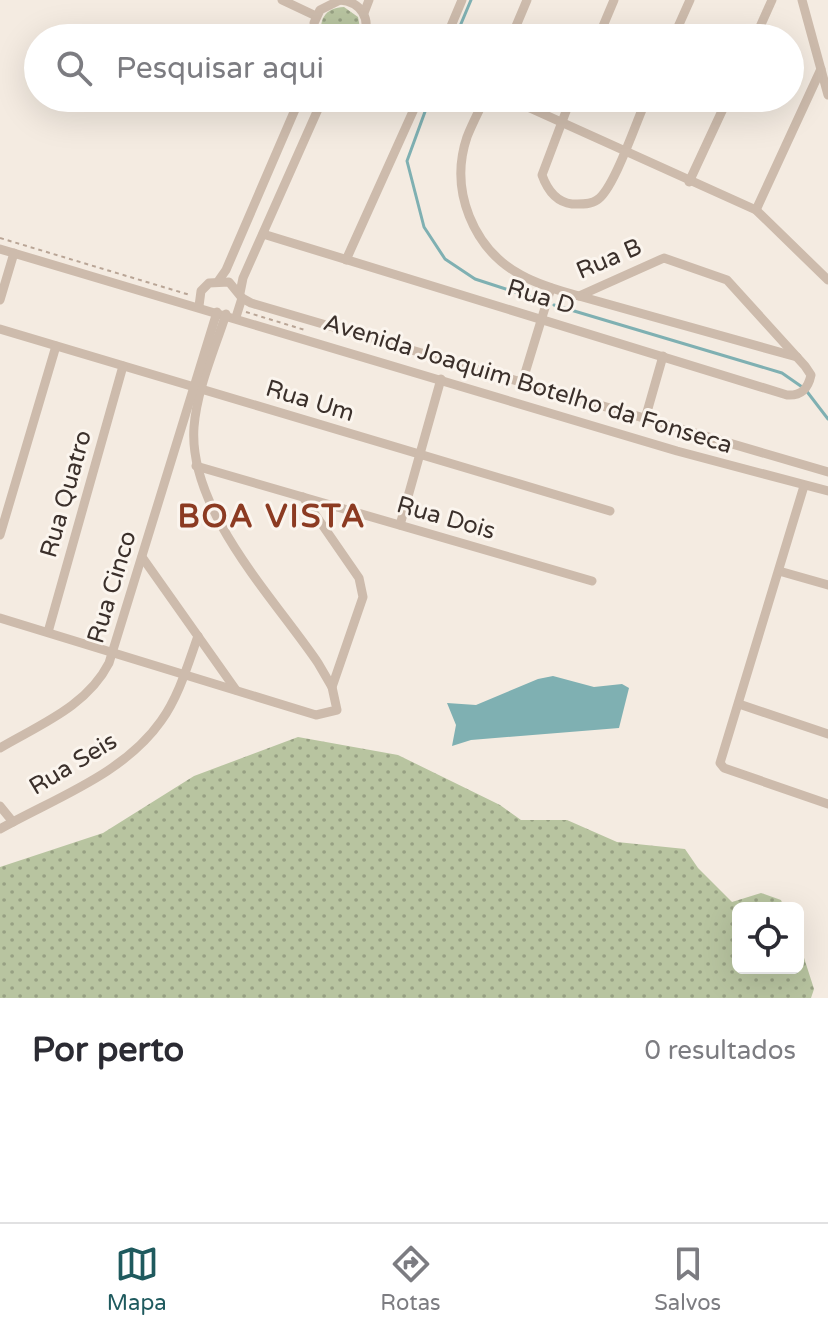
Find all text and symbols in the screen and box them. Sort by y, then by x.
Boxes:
search box [24,24,804,112]
icon: search [52,46,96,90]
text: Pesquisar aqui [116,50,324,87]
street label: Rua B [572,232,646,286]
street label: Rua D [504,273,578,321]
street label: Avenida Joaquim Botelho da Fonseca [320,308,736,460]
street label: Rua Um [262,374,358,428]
street label: Rua Quatro [34,427,98,561]
street label: Rua Dois [393,490,499,546]
district label: BOA VISTA [177,498,367,536]
street label: Rua Cinco [81,527,143,647]
street label: Rua Seis [24,727,122,801]
map controls [732,902,804,974]
button: locate [732,902,804,974]
text: Por perto [32,1030,184,1071]
text: 0 resultados [645,1035,796,1066]
tab: Mapa [107,1242,167,1316]
tab: Rotas [380,1242,441,1316]
tab: Salvos [654,1242,721,1316]

